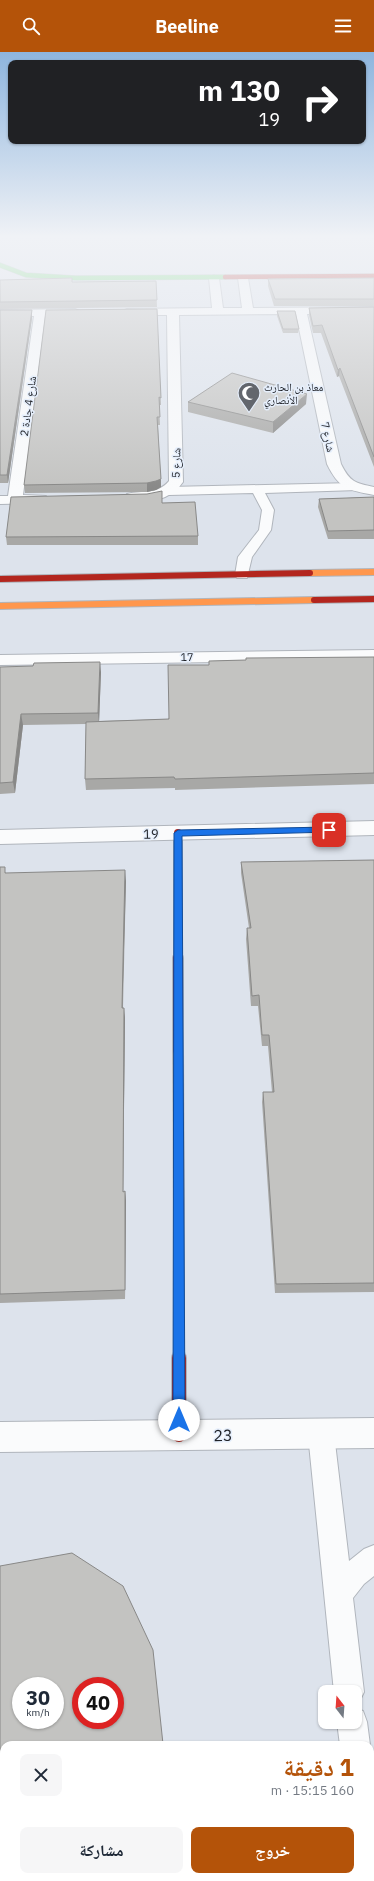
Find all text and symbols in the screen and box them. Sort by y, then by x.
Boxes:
icon: search [20,15,42,37]
text: Beeline [155,15,219,38]
icon: menu [332,15,354,37]
text: 130 m [198,72,280,109]
icon: right [294,76,346,128]
text: 19 [258,108,280,131]
street label: شارع 4 جادة 2 [17,375,39,437]
mosque icon: معاذ بن الحارث الأنصاري [236,380,262,413]
place label: معاذ بن الحارث الأنصاري [264,380,323,409]
street label: شارع 7 [318,421,338,453]
street label: شارع 5 [168,448,184,478]
street label: 17 [180,650,194,664]
pin [312,813,346,847]
icon: arrive [318,819,340,841]
street label: 19 [143,825,159,843]
position arrow [158,1399,200,1441]
street label: 23 [213,1425,233,1445]
speed limit sign: 40 [72,1677,124,1729]
text: 30 [26,1684,50,1711]
north arrow [318,1685,362,1729]
map controls [318,1685,362,1729]
text: km/h [26,1706,50,1719]
text: 1 دقيقة [284,1751,354,1783]
button: close [20,1754,62,1796]
text: 160 m · 15:15 [271,1782,354,1799]
button: مشاركة [20,1827,183,1873]
button: خروج [191,1827,354,1873]

